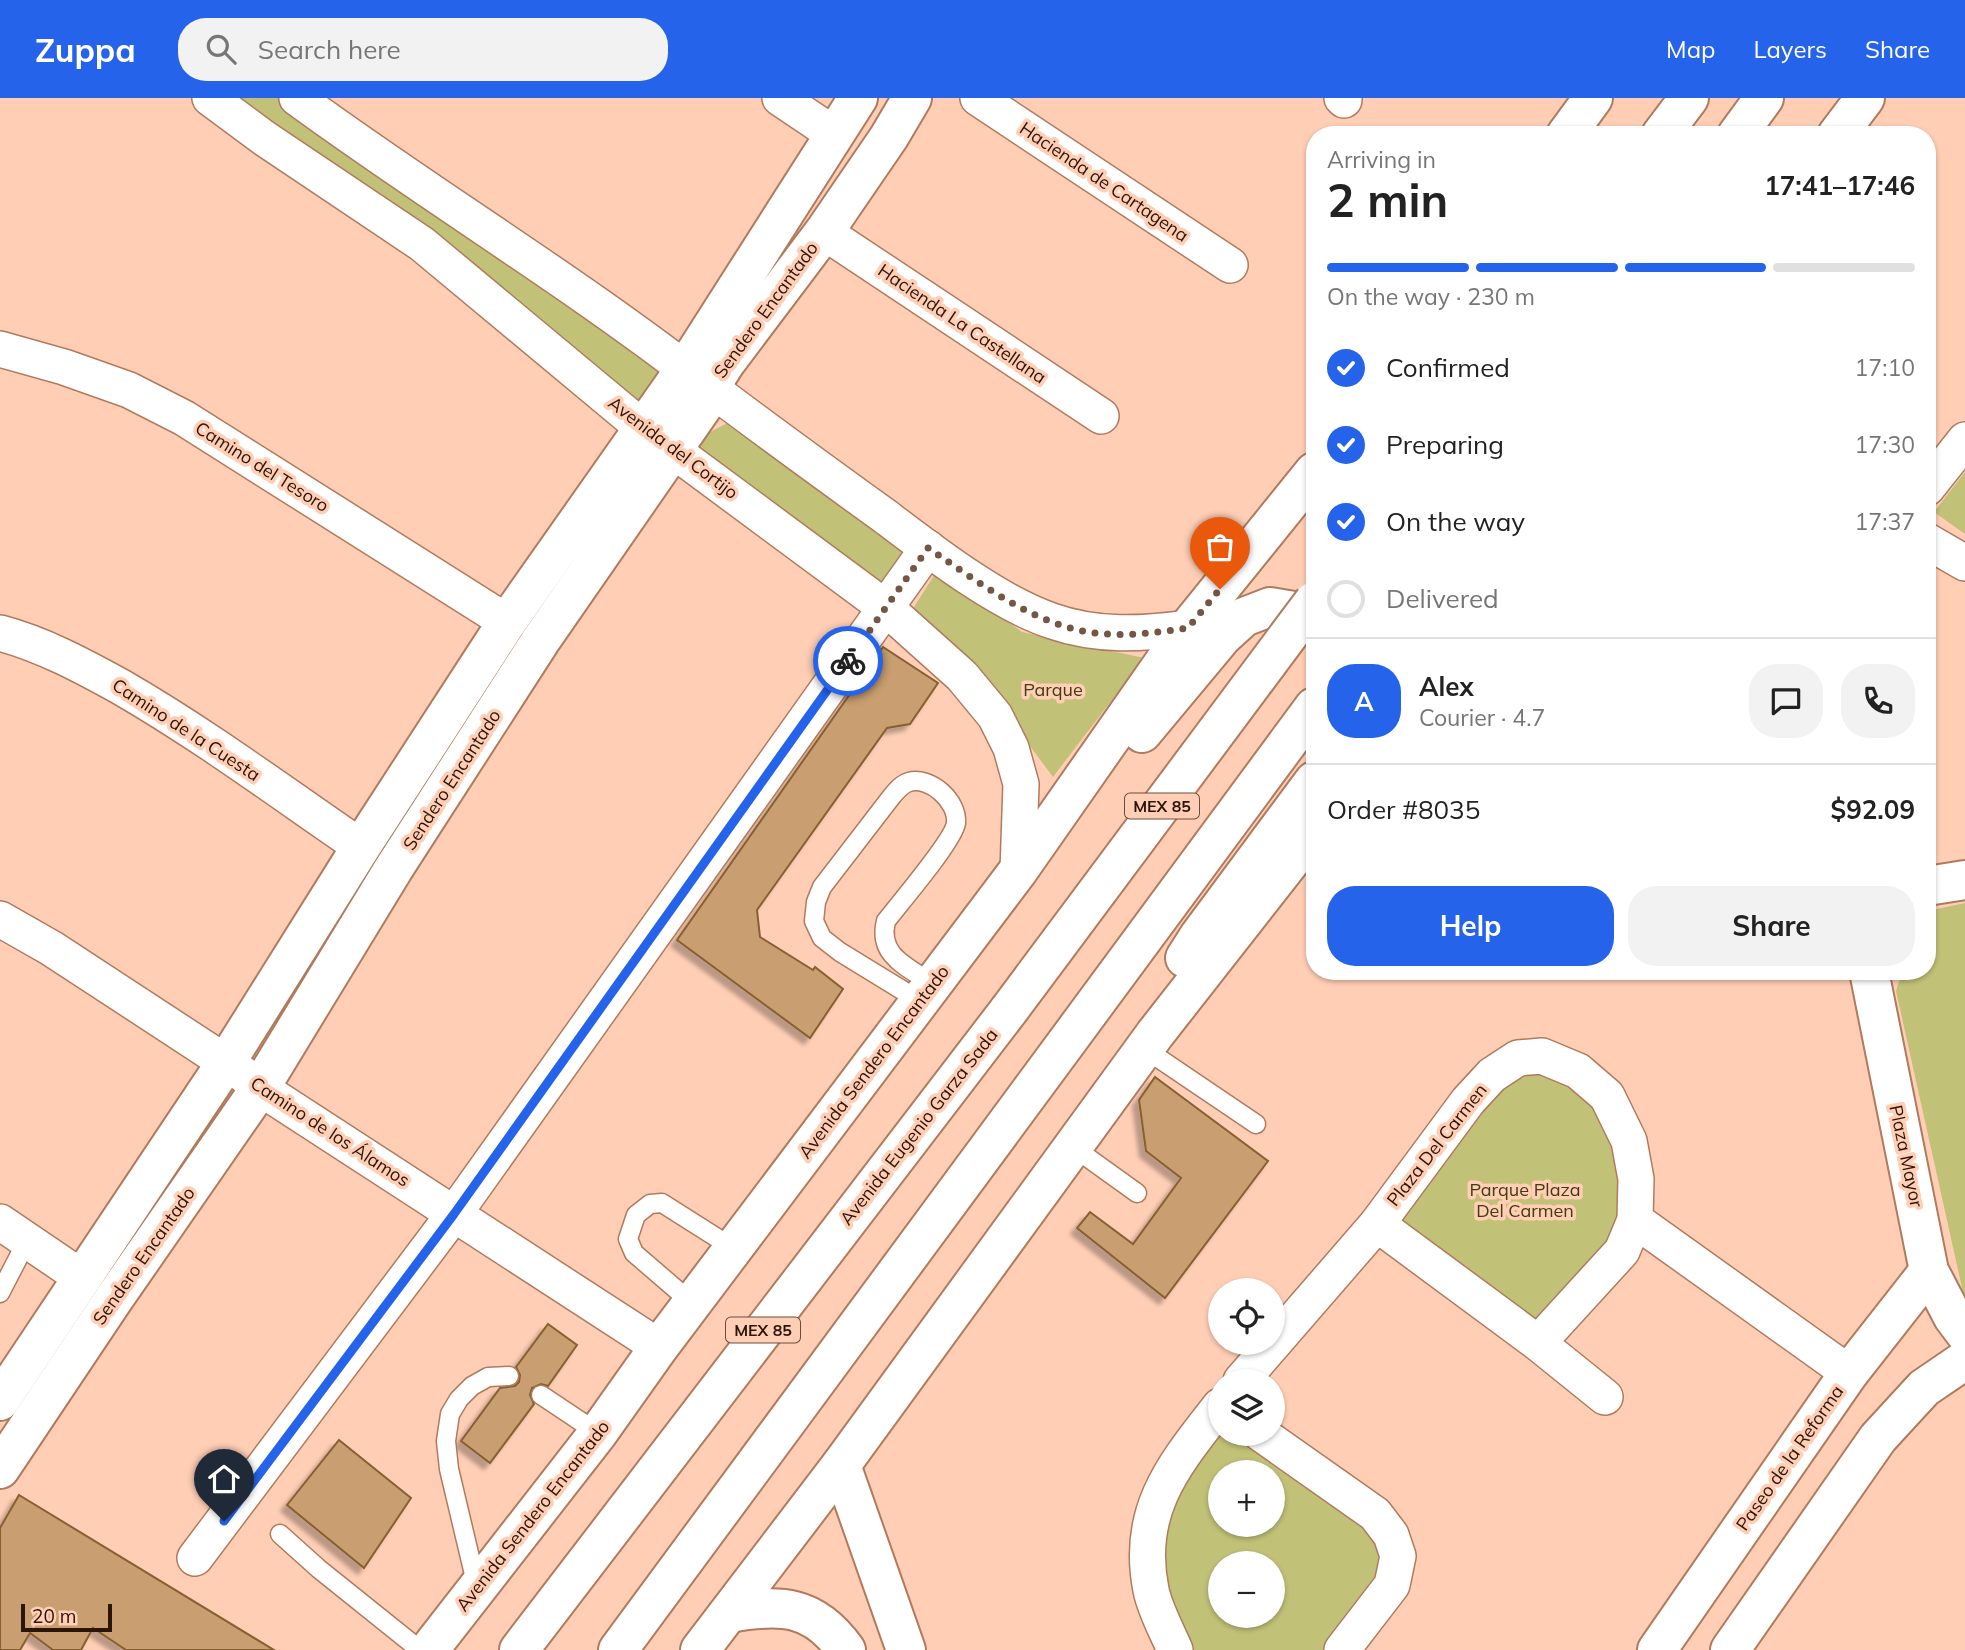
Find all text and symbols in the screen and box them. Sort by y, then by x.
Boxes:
search box [178,18,668,81]
text: Zuppa [35,29,136,70]
icon: search [202,30,240,68]
text: Search here [258,33,401,66]
text: Map [1666,34,1715,64]
text: Layers [1753,34,1827,64]
text: Share [1865,34,1930,64]
street label: Hacienda de Cartagena [1016,117,1193,247]
text: Arriving in [1327,145,1436,174]
text: 17:41–17:46 [1764,169,1915,202]
text: 2 min [1327,171,1448,229]
street label: Sendero Encantado [708,237,823,382]
street label: Hacienda La Castellana [874,259,1051,389]
text: On the way · 230 m [1327,282,1535,311]
icon: check [1327,349,1365,387]
text: Confirmed [1386,351,1510,384]
text: 17:10 [1855,353,1915,382]
street label: Avenida del Cortijo [604,391,743,504]
street label: Camino del Tesoro [191,416,333,517]
icon: check [1327,426,1365,464]
text: Preparing [1386,428,1504,461]
text: 17:30 [1855,430,1915,459]
icon: check [1327,503,1365,541]
text: On the way [1386,505,1525,538]
text: 17:37 [1855,507,1915,536]
pin [1190,517,1250,589]
icon: bag [1201,528,1239,566]
text: Delivered [1386,582,1499,615]
courier [813,626,883,696]
icon: bike [829,642,867,680]
button: chat [1749,664,1823,738]
button: phone [1841,664,1915,738]
text: Alex [1419,670,1474,703]
street label: Camino de la Cuesta [108,673,265,786]
park label: Parque [1023,678,1083,701]
text: A [1354,685,1374,718]
text: Courier · 4.7 [1419,703,1545,732]
street label: Sendero Encantado [398,705,506,854]
road number: MEX 85 [1125,793,1199,818]
text: Order #8035 [1327,793,1480,826]
text: $92.09 [1831,793,1915,826]
button: Help [1327,886,1614,966]
button: Share [1628,886,1915,966]
street label: Avenida Sendero Encantado [793,960,954,1163]
street label: Avenida Eugenio Garza Sada [835,1024,1003,1230]
street label: Camino de los Álamos [246,1071,414,1192]
street label: Plaza Del Carmen [1382,1079,1492,1211]
street label: Plaza Mayor [1884,1103,1929,1210]
park label: Parque Plaza Del Carmen [1469,1178,1581,1222]
street label: Sendero Encantado [87,1182,200,1329]
map controls [1208,1278,1285,1628]
button: locate [1208,1278,1285,1355]
road number: MEX 85 [726,1318,800,1342]
button: layers [1208,1369,1285,1446]
street label: Paseo de la Reforma [1731,1381,1848,1535]
street label: Avenida Sendero Encantado [451,1416,614,1616]
pin [194,1449,254,1521]
icon: home [205,1460,243,1498]
button: + [1208,1460,1285,1537]
button: − [1208,1551,1285,1628]
scale bar [21,1601,112,1633]
text: 20 m [32,1604,76,1628]

